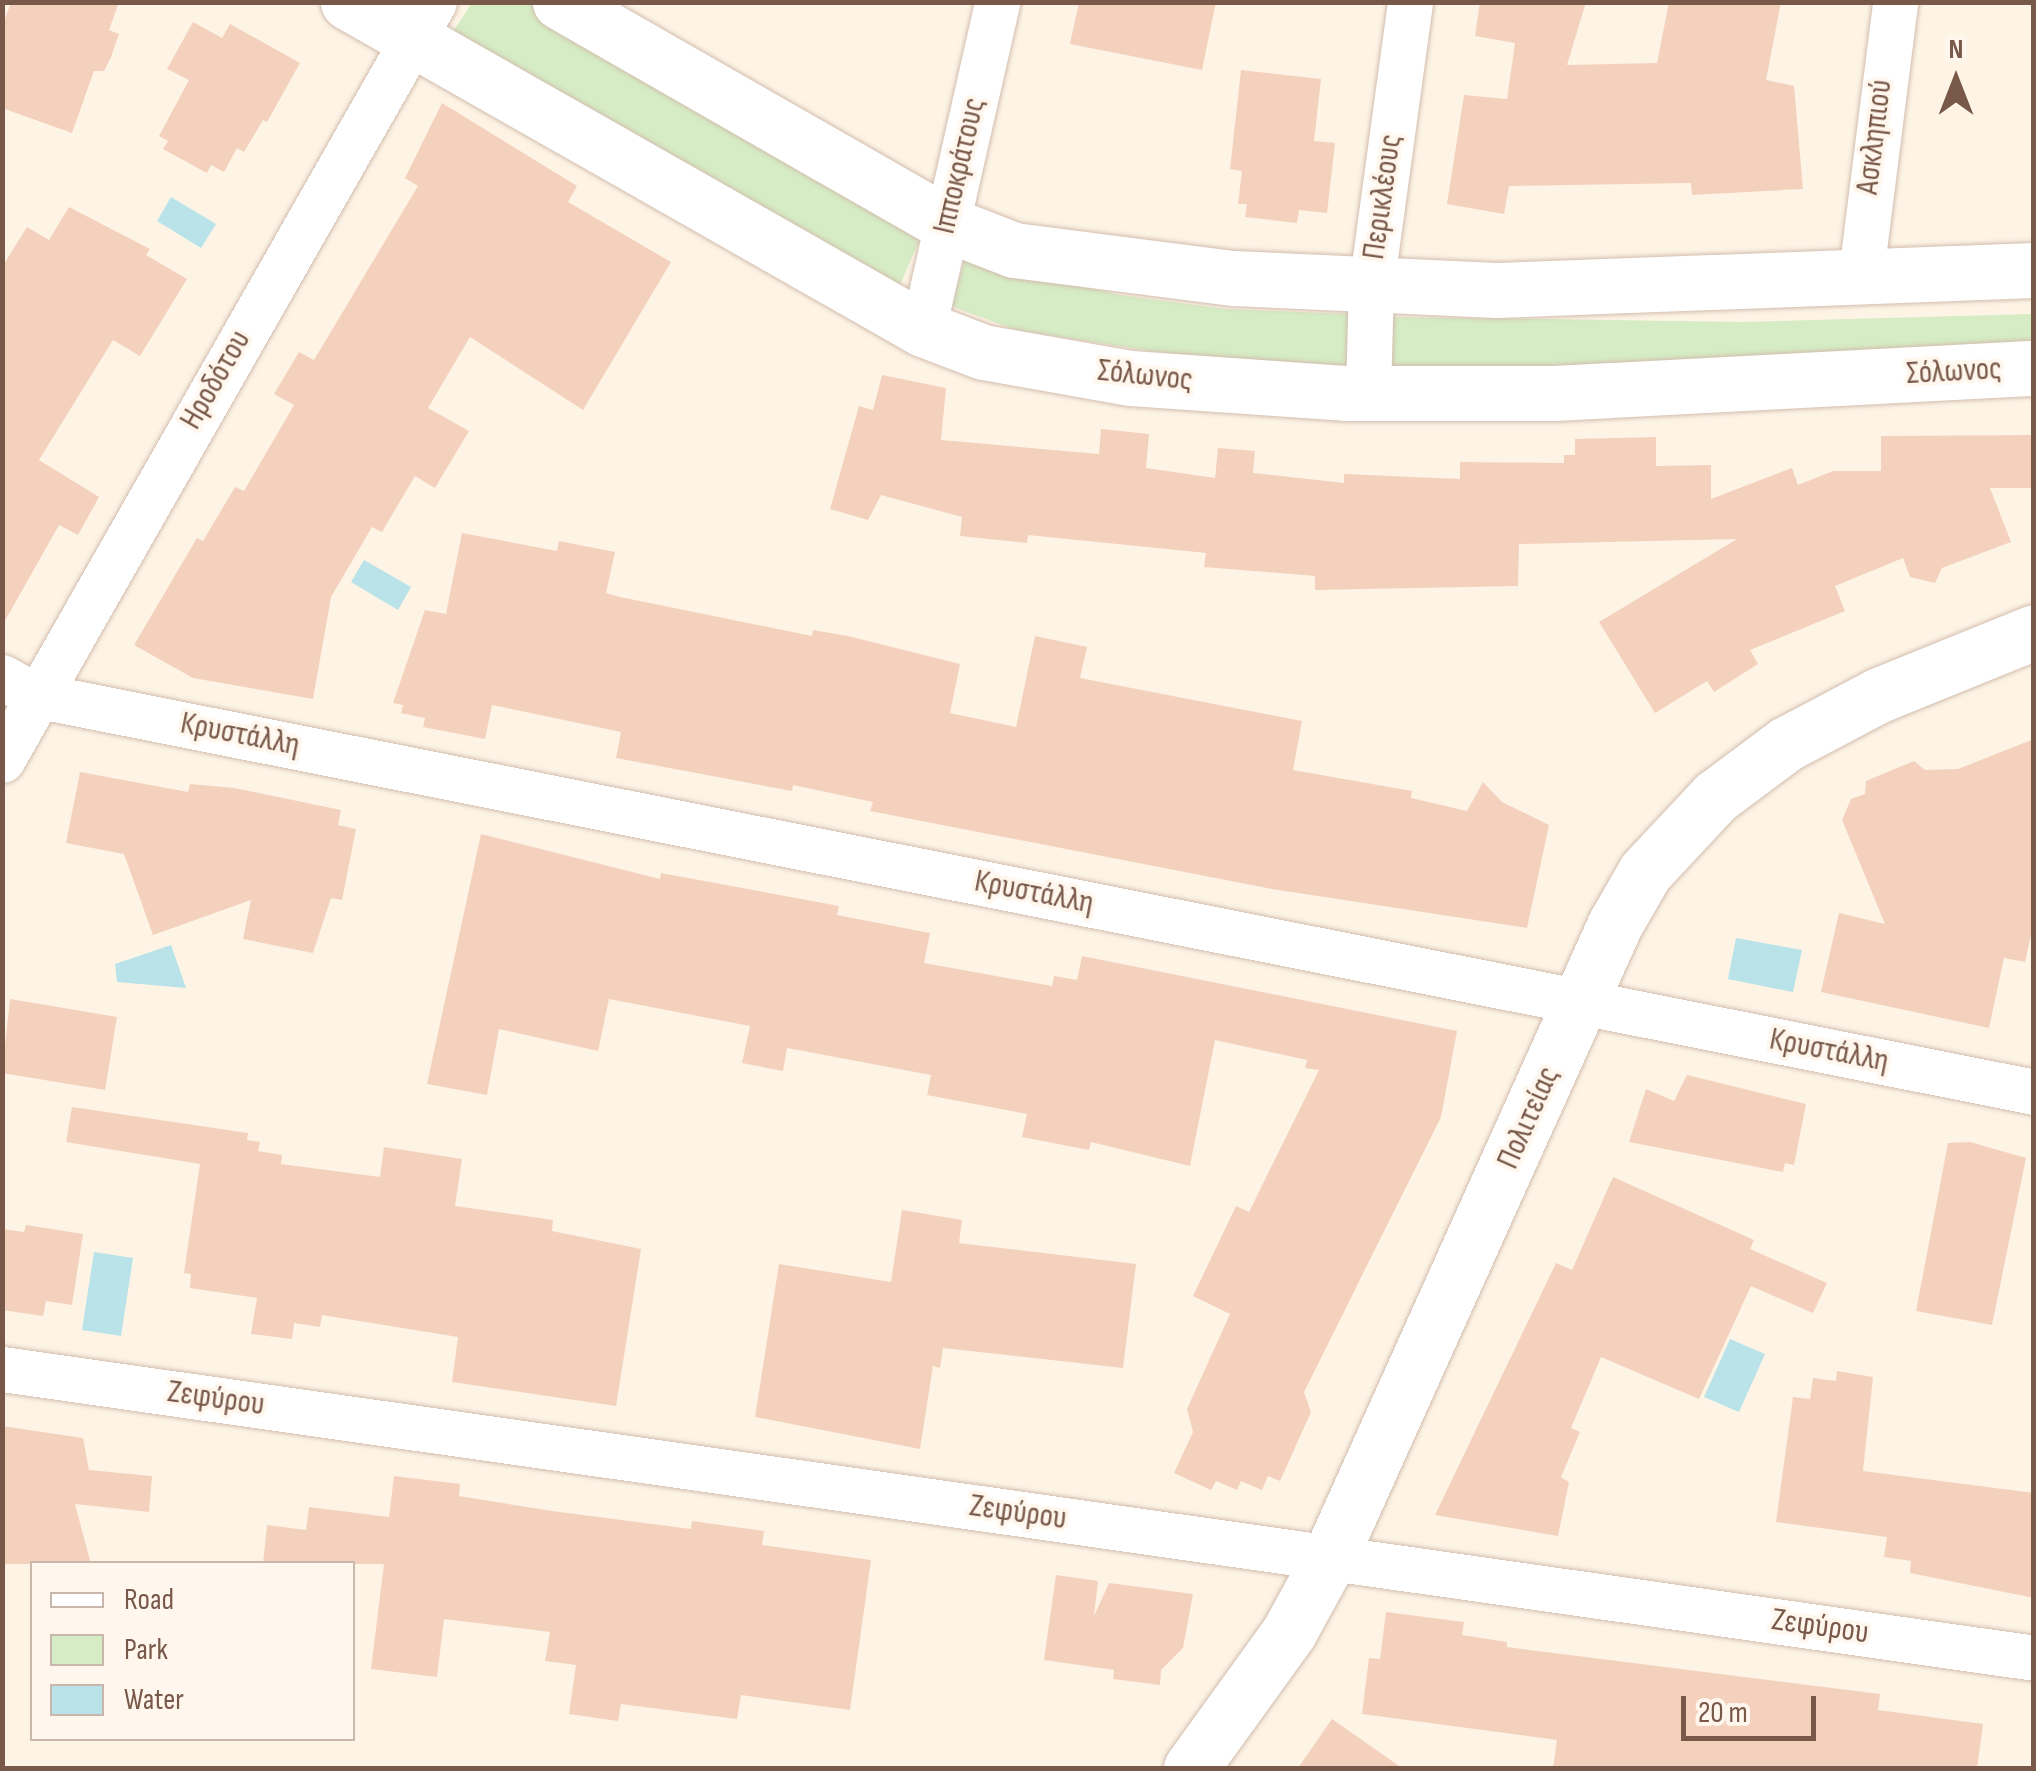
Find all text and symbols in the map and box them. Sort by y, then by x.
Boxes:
north arrow [1906,30,2006,130]
text: N [1949,33,1963,66]
street label: Ασκληπιού [1849,77,1901,197]
street label: Ιπποκράτους [926,94,994,238]
street label: Περικλέους [1355,132,1411,262]
street label: Ηροδότου [172,324,260,436]
street label: Σόλωνος [1905,350,2003,394]
street label: Σόλωνος [1096,352,1194,400]
street label: Κρυστάλλη [177,705,303,765]
street label: Κρυστάλλη [971,863,1097,923]
street label: Κρυστάλλη [1766,1021,1892,1081]
street label: Πολιτείας [1490,1061,1568,1175]
street label: Ζεφύρου [165,1373,267,1425]
street label: Ζεφύρου [967,1487,1069,1539]
legend [30,1561,355,1741]
text: Road [124,1582,174,1618]
street label: Ζεφύρου [1769,1601,1871,1653]
text: Park [124,1632,168,1668]
scale bar [1686,1676,1821,1738]
text: Water [124,1682,184,1718]
text: 20 m [1698,1695,1748,1731]

